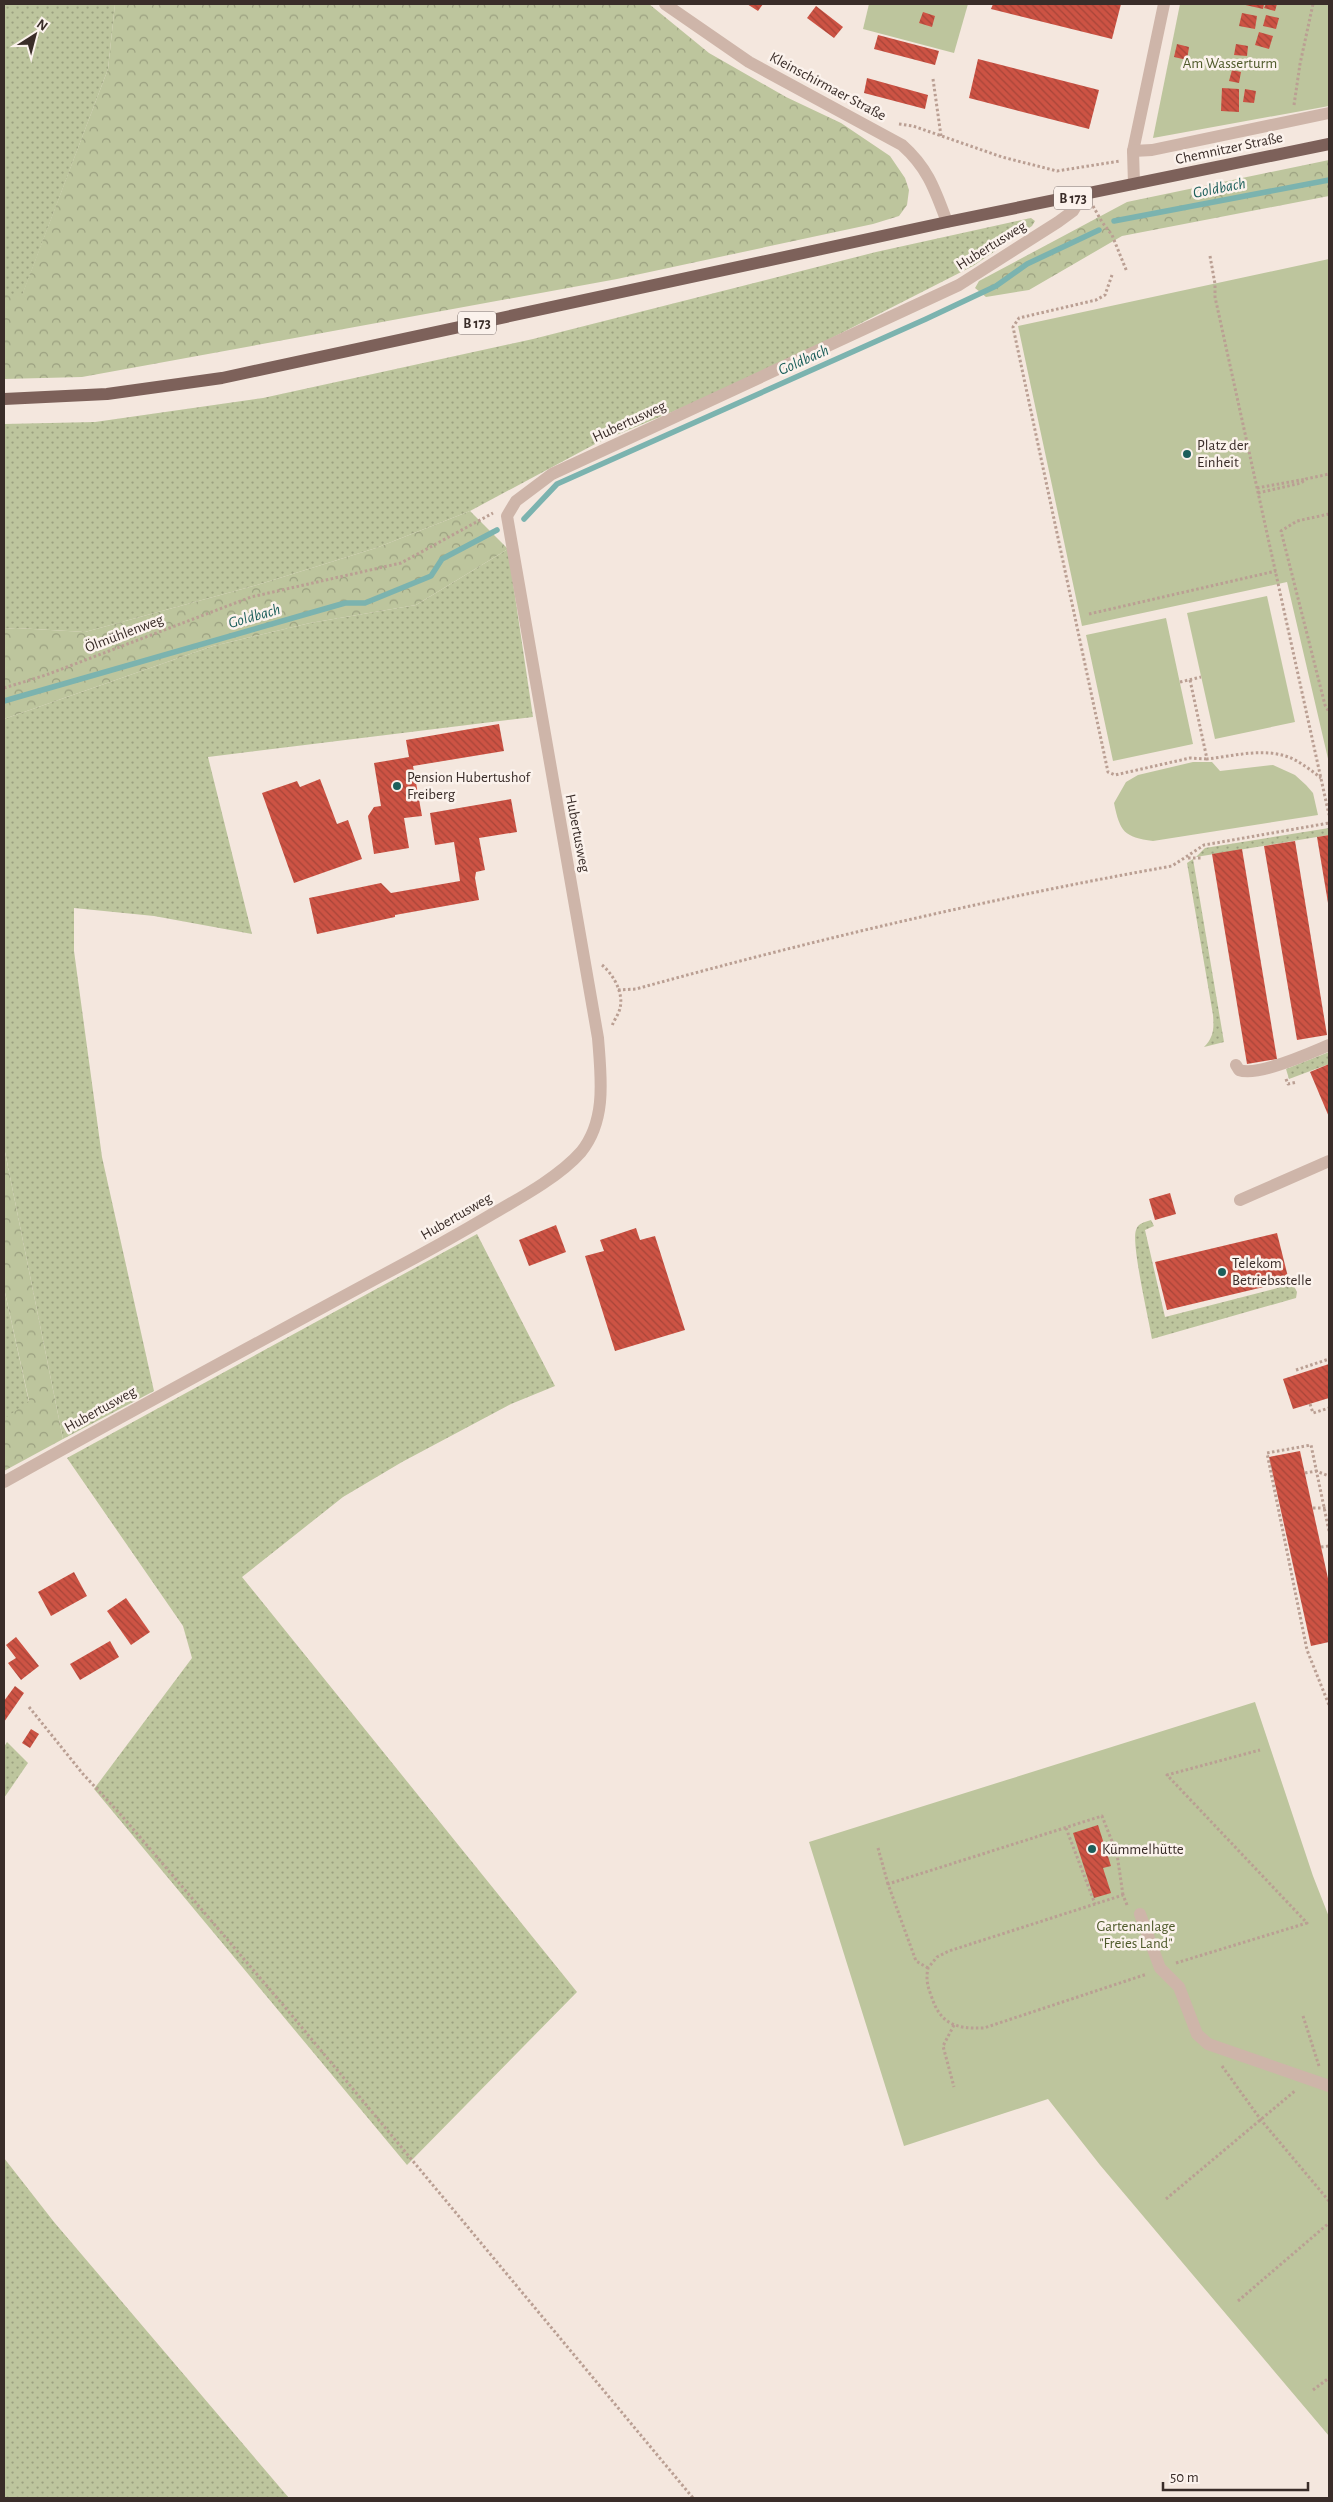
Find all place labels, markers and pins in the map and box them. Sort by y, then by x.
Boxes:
place label: Platz der Einheit [1197,438,1249,470]
marker: Platz der Einheit [1181,448,1193,460]
place label: Pension Hubertushof Freiberg [407,770,532,802]
marker: Pension Hubertushof Freiberg [391,780,403,792]
place label: Telekom Betriebsstelle [1232,1256,1312,1288]
marker: Telekom Betriebsstelle [1216,1266,1228,1278]
place label: Kümmelhütte [1102,1842,1184,1857]
marker: Kümmelhütte [1086,1843,1098,1855]

